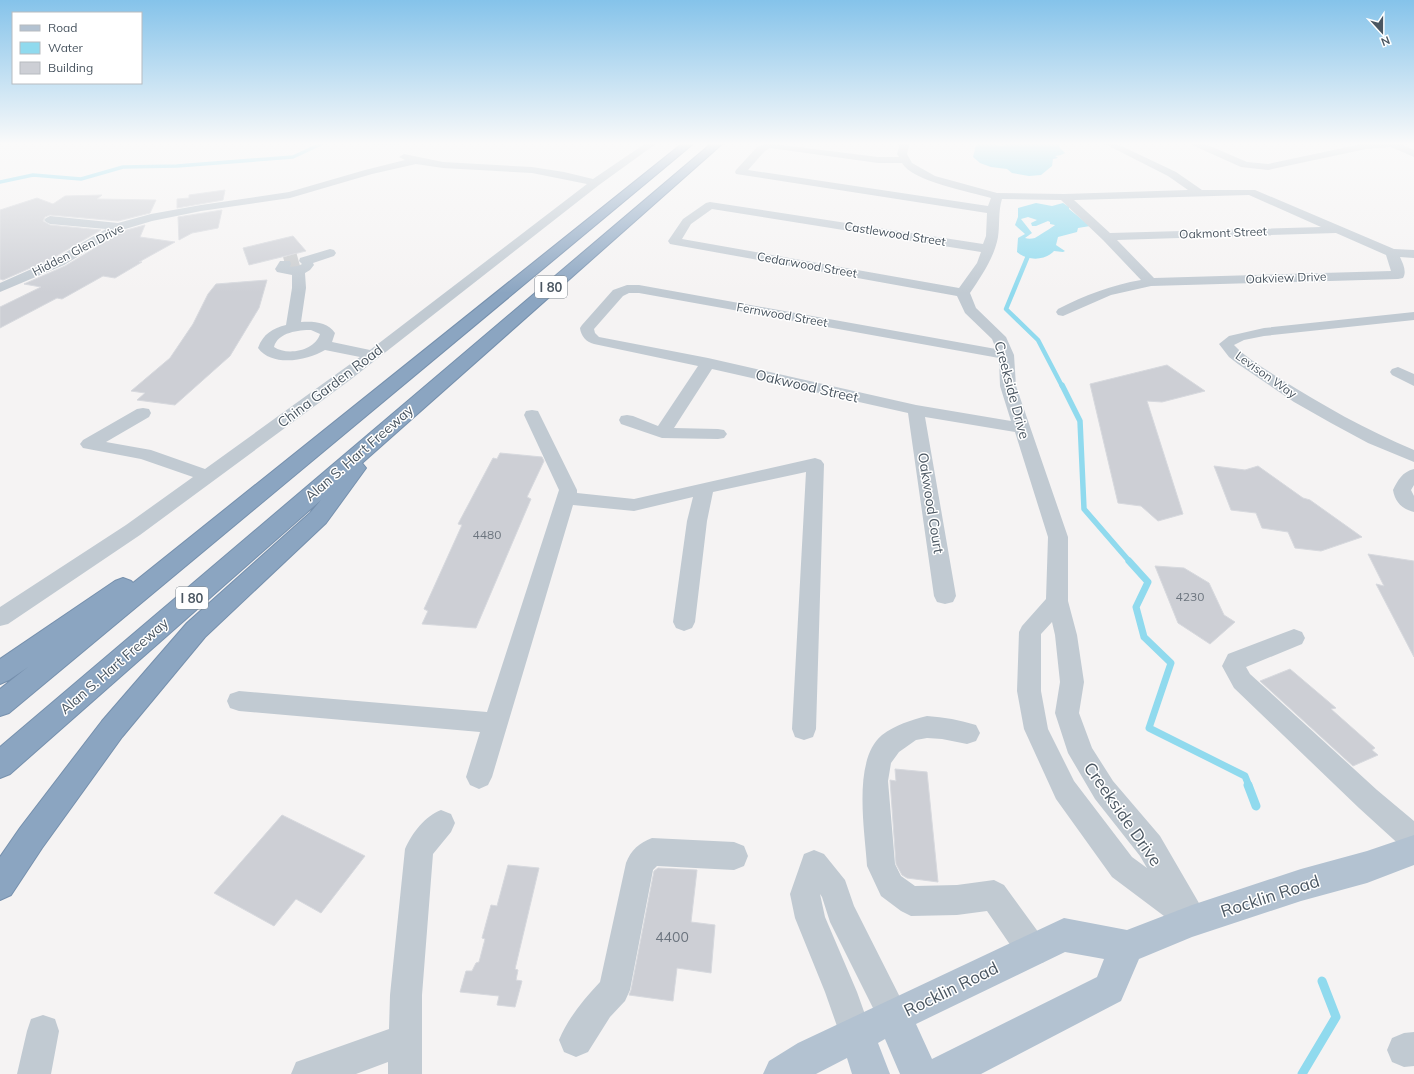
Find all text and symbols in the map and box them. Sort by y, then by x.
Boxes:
legend [12,12,142,84]
north arrow [1362,12,1402,52]
text: Road [48,20,77,35]
text: N [1379,33,1392,49]
text: Water [48,40,84,55]
text: Building [48,60,93,75]
street label: Castlewood Street [843,218,947,249]
street label: Hidden Glen Drive [30,220,126,279]
street label: Oakmont Street [1179,223,1267,242]
street label: Cedarwood Street [756,248,858,281]
street label: Oakview Drive [1245,269,1327,286]
road number: I 80 [535,276,567,298]
street label: Fernwood Street [736,299,829,330]
street label: Creekside Drive [990,339,1034,441]
street label: China Garden Road [274,341,386,431]
street label: Levison Way [1233,348,1300,402]
street label: Oakwood Street [754,365,860,407]
street label: Alan S. Hart Freeway [301,401,417,505]
street label: Oakwood Court [914,451,948,555]
house number: 4480 [473,527,501,542]
road number: I 80 [176,587,208,609]
house number: 4230 [1176,589,1204,604]
street label: Alan S. Hart Freeway [56,614,172,718]
street label: Creekside Drive [1080,758,1167,870]
street label: Rocklin Road [1218,870,1322,921]
house number: 4400 [655,928,689,946]
street label: Rocklin Road [900,957,1002,1020]

